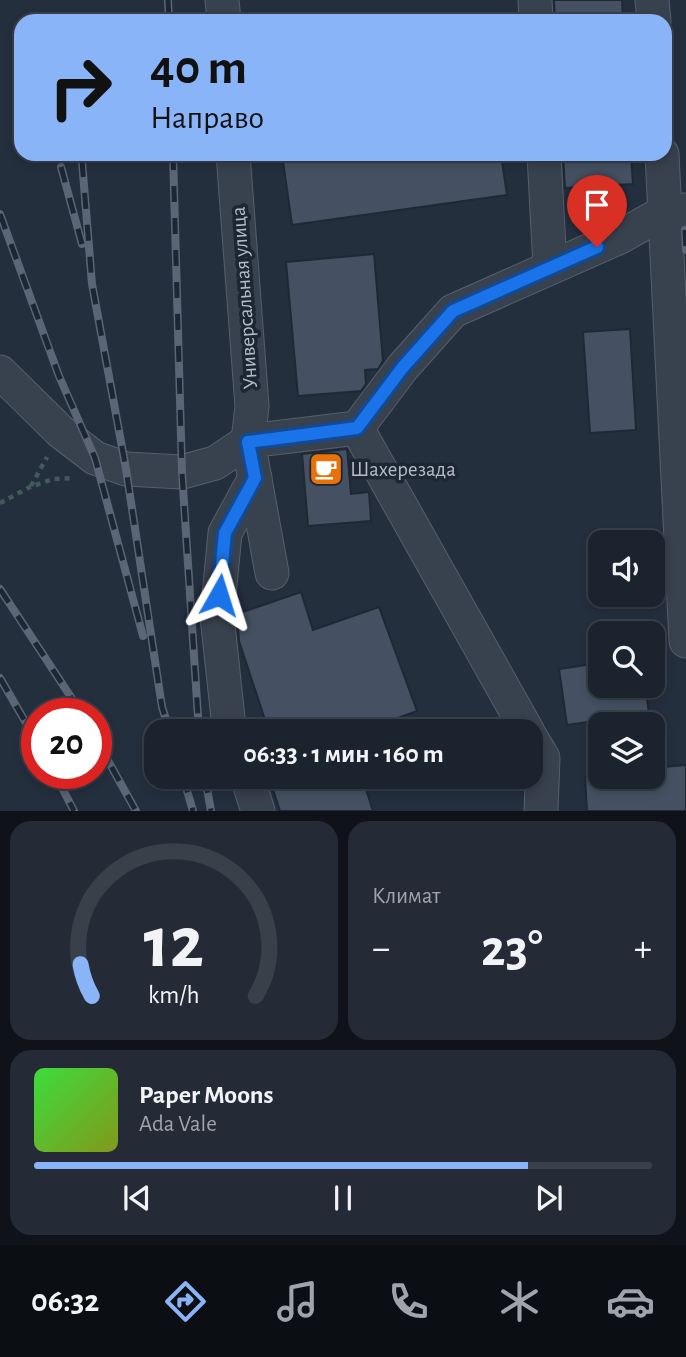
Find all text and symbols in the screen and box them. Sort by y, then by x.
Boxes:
icon: right [35,42,126,133]
text: 40 m [150,44,247,93]
text: Направо [150,102,264,134]
pin [567,175,627,247]
icon: arrive [578,186,616,224]
street label: Универсальная улица [228,206,261,390]
cafe icon: Шахерезада [307,450,345,488]
place label: Шахерезада [350,459,456,480]
map controls [588,530,665,789]
button: sound [588,530,665,607]
position arrow [182,558,256,632]
button: search [588,621,665,698]
speed limit sign: 20 [21,698,112,789]
button: layers [588,712,665,789]
text: 06:33 · 1 мин · 160 m [243,741,444,767]
text: Климат [372,885,441,908]
text: 12 [144,909,204,982]
text: 23° [481,923,543,975]
text: − [372,930,390,968]
text: + [634,930,652,968]
text: km/h [148,983,200,1008]
text: Paper Moons [139,1082,274,1108]
text: Ada Vale [139,1113,217,1136]
icon: previous [118,1179,156,1217]
icon: pause [324,1179,362,1217]
icon: next [530,1179,568,1217]
icon: directions [161,1277,210,1326]
icon: music [273,1277,322,1326]
icon: phone [384,1277,433,1326]
icon: climate [495,1277,544,1326]
icon: car [606,1277,655,1326]
text: 06:32 [31,1285,99,1317]

